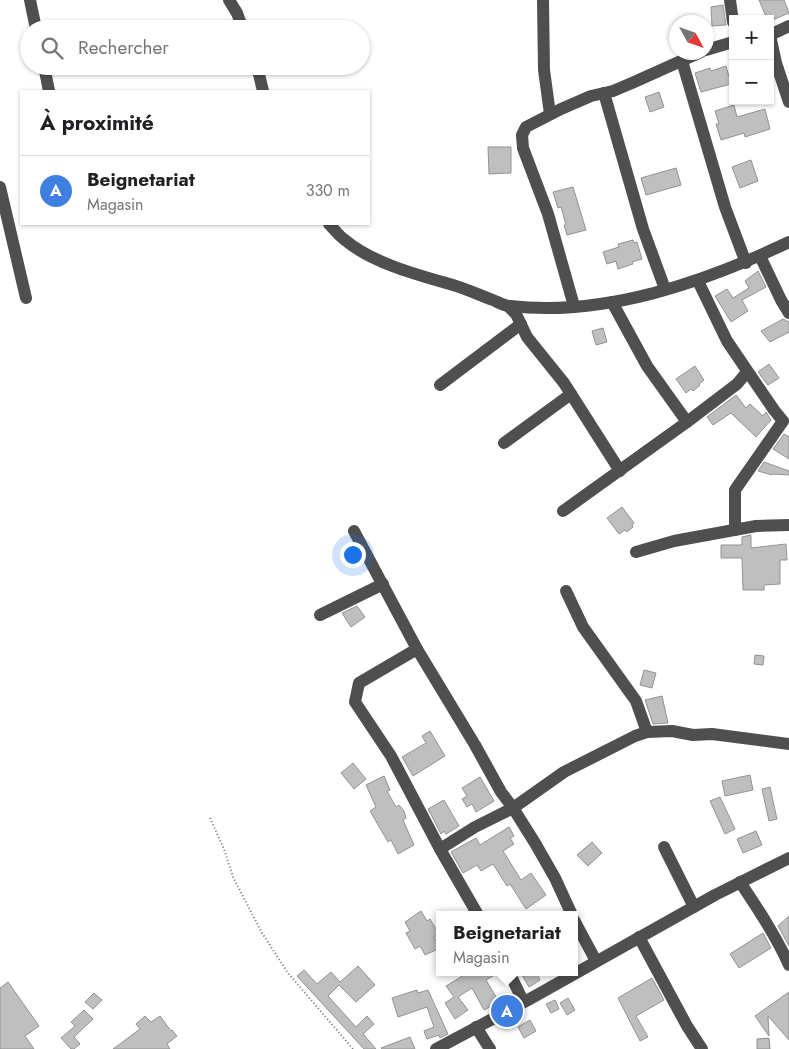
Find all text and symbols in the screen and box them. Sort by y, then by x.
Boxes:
north arrow [669,15,714,60]
map controls [729,15,774,105]
button: + [729,15,774,60]
search box [20,20,370,75]
icon: search [38,34,66,62]
text: Rechercher [78,34,169,61]
button: − [729,60,774,105]
text: À proximité [40,108,154,138]
text: Beignetariat [87,166,195,193]
text: A [50,179,62,202]
text: 330 m [306,179,350,202]
text: Magasin [87,193,143,216]
your location [340,542,366,568]
popup [436,911,578,976]
text: Beignetariat [453,919,561,946]
text: Magasin [453,946,510,969]
pin: A [491,992,523,1030]

